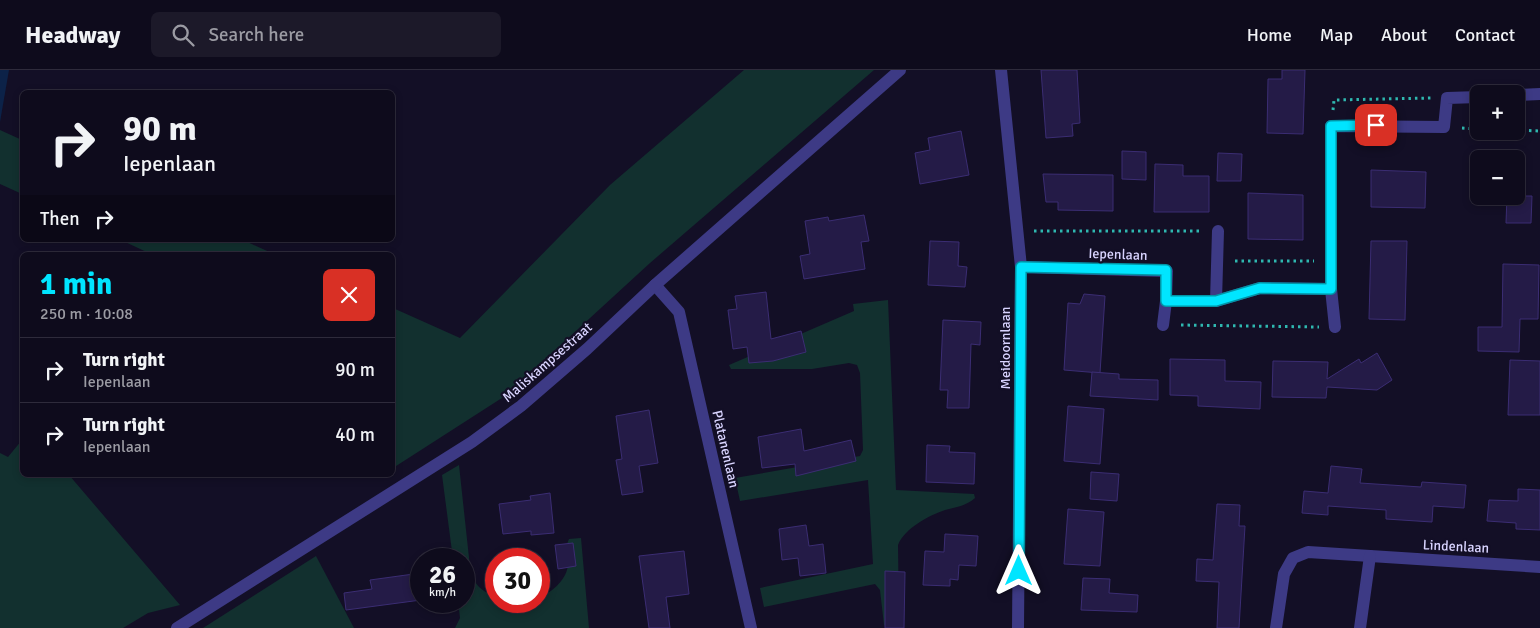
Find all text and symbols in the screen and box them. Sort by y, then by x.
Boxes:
search box [151,12,501,57]
text: Headway [25,20,121,50]
icon: search [169,21,197,49]
text: Search here [209,23,304,47]
text: Home [1247,24,1292,46]
text: Map [1320,24,1353,46]
text: About [1381,24,1427,46]
text: Contact [1455,24,1515,46]
map controls [1470,85,1525,205]
button: + [1470,85,1525,140]
pin [1355,104,1397,146]
text: 90 m [123,107,197,150]
icon: right [40,110,105,175]
icon: arrive [1362,111,1390,139]
text: Iepenlaan [123,150,216,177]
button: − [1470,150,1525,205]
icon: right [90,205,118,233]
text: Then [40,207,80,231]
street label: Iepenlaan [1088,245,1148,264]
text: 1 min [40,266,112,303]
button: close [323,269,375,321]
text: 250 m · 10:08 [40,304,133,324]
street label: Meidoornlaan [997,307,1014,389]
street label: Maliskampsestraat [499,319,596,406]
text: Turn right [83,348,165,372]
icon: right [40,356,68,384]
text: 90 m [335,358,375,382]
text: Iepenlaan [83,372,151,392]
street label: Platanenlaan [708,409,743,490]
text: Turn right [83,413,165,437]
icon: right [40,421,68,449]
text: 40 m [335,423,375,447]
text: Iepenlaan [83,437,151,457]
street label: Lindenlaan [1422,536,1490,557]
position arrow [992,544,1044,596]
speed limit sign: 30 [485,548,550,613]
text: 26 [429,559,456,590]
text: km/h [429,585,456,600]

